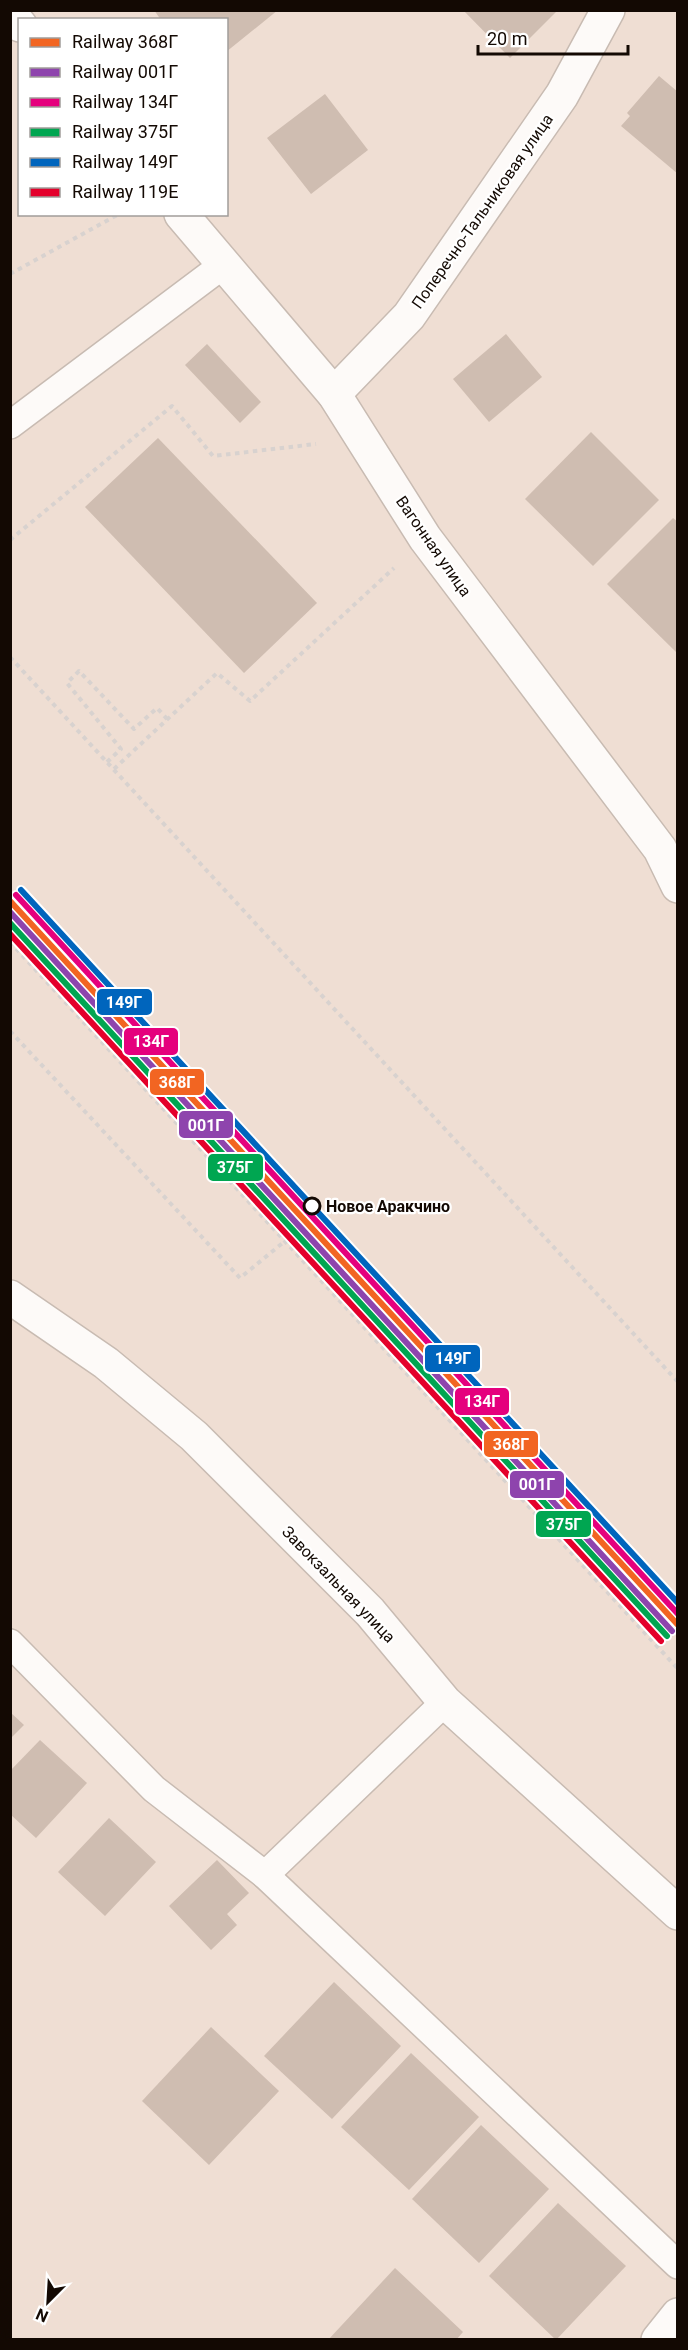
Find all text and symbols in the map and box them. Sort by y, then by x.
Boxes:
legend [18,18,228,216]
scale bar [478,18,628,56]
text: 20 m [487,28,527,49]
text: Railway 368Г [72,31,178,52]
text: Railway 001Г [72,61,178,82]
text: Railway 134Г [72,91,178,112]
street label: Поперечно-Тальниковая улица [408,110,557,312]
text: Railway 375Г [72,121,178,142]
text: Railway 149Г [72,151,178,172]
text: Railway 119Е [72,181,178,202]
street label: Вагонная улица [392,492,475,600]
line badge: 149Г [96,988,153,1016]
text: 149Г [106,993,142,1012]
line badge: 134Г [123,1027,179,1056]
text: 134Г [133,1032,169,1051]
line badge: 368Г [149,1068,205,1096]
text: 368Г [159,1073,195,1092]
line badge: 001Г [178,1110,234,1139]
text: 001Г [188,1116,224,1135]
line badge: 375Г [207,1153,264,1182]
text: 375Г [217,1158,253,1177]
marker: Новое Аракчино [303,1197,321,1215]
place label: Новое Аракчино [326,1197,450,1216]
line badge: 149Г [424,1344,481,1373]
text: 149Г [435,1349,471,1368]
line badge: 134Г [454,1387,510,1416]
text: 134Г [464,1392,500,1411]
line badge: 368Г [483,1430,539,1458]
text: 368Г [493,1435,529,1454]
line badge: 001Г [509,1470,565,1499]
text: 001Г [519,1475,555,1494]
line badge: 375Г [535,1510,592,1538]
text: 375Г [546,1515,582,1534]
street label: Завокзальная улица [278,1522,399,1647]
north arrow [18,2272,78,2332]
text: N [33,2304,51,2326]

